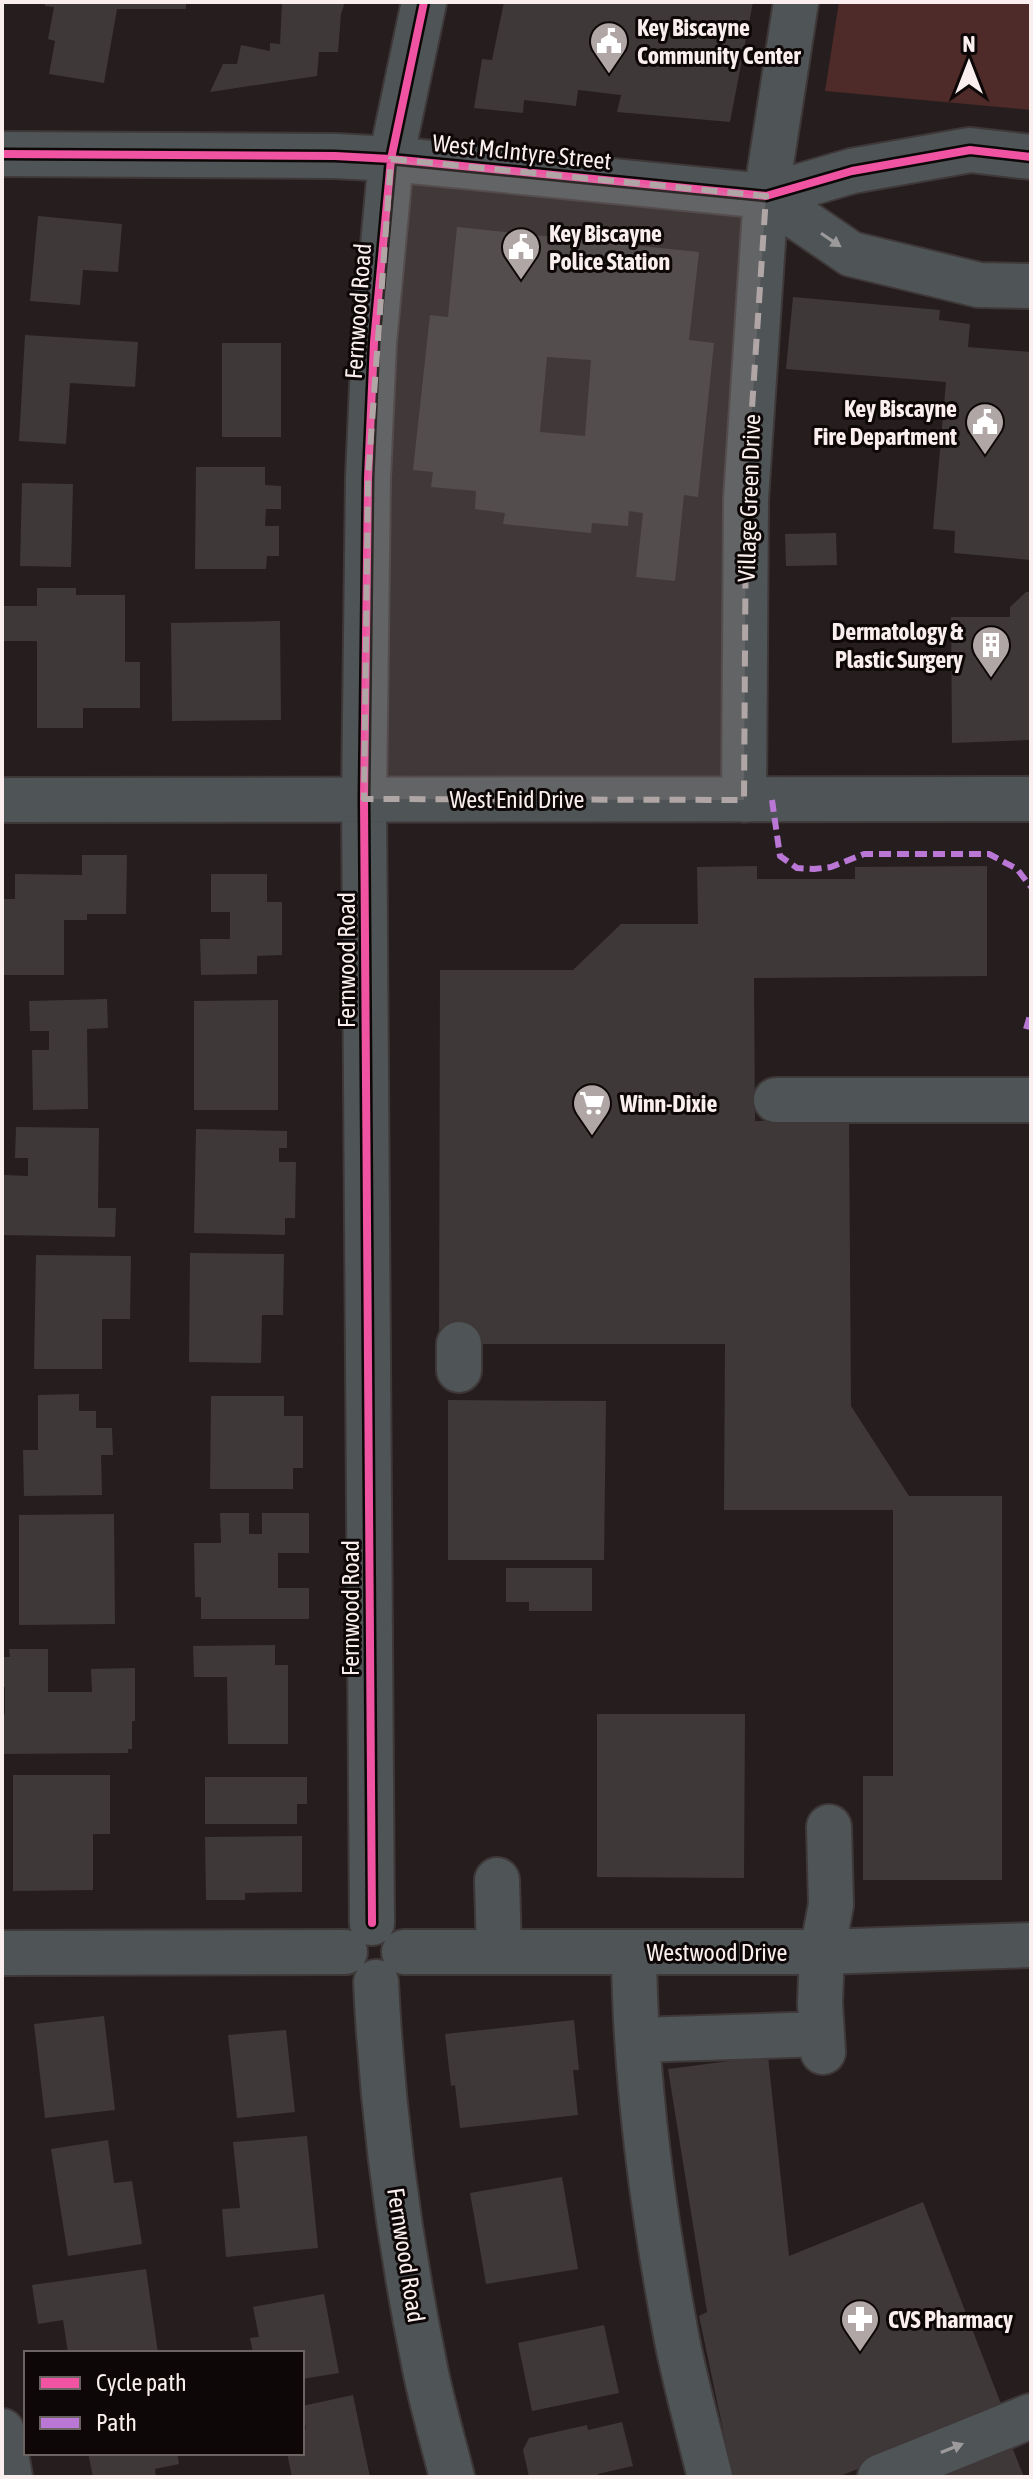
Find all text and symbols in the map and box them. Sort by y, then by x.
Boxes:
place label: Key Biscayne Community Center [637,14,801,69]
public building icon: Key Biscayne Community Center [588,20,630,75]
north arrow [929,24,1009,104]
text: N [963,31,975,57]
street label: West McIntyre Street [431,129,613,175]
place label: Key Biscayne Police Station [549,220,670,275]
public building icon: Key Biscayne Police Station [500,226,542,281]
one-way arrow [820,232,841,247]
street label: Fernwood Road [340,242,376,380]
place label: Key Biscayne Fire Department [813,395,957,450]
public building icon: Key Biscayne Fire Department [964,401,1006,456]
street label: Village Green Drive [733,413,765,583]
place label: Dermatology & Plastic Surgery [832,618,964,673]
building icon: Dermatology & Plastic Surgery [970,624,1012,679]
street label: West Enid Drive [450,786,584,813]
street label: Fernwood Road [333,892,360,1028]
supermarket icon: Winn-Dixie [571,1082,613,1137]
place label: Winn-Dixie [619,1090,717,1117]
street label: Fernwood Road [337,1540,364,1676]
street label: Westwood Drive [647,1939,787,1966]
street label: Fernwood Road [382,2186,430,2324]
pharmacy icon: CVS Pharmacy [839,2298,881,2353]
place label: CVS Pharmacy [888,2306,1013,2333]
legend [24,2351,304,2455]
text: Cycle path [96,2369,187,2396]
text: Path [96,2409,137,2436]
one-way arrow [940,2441,964,2454]

